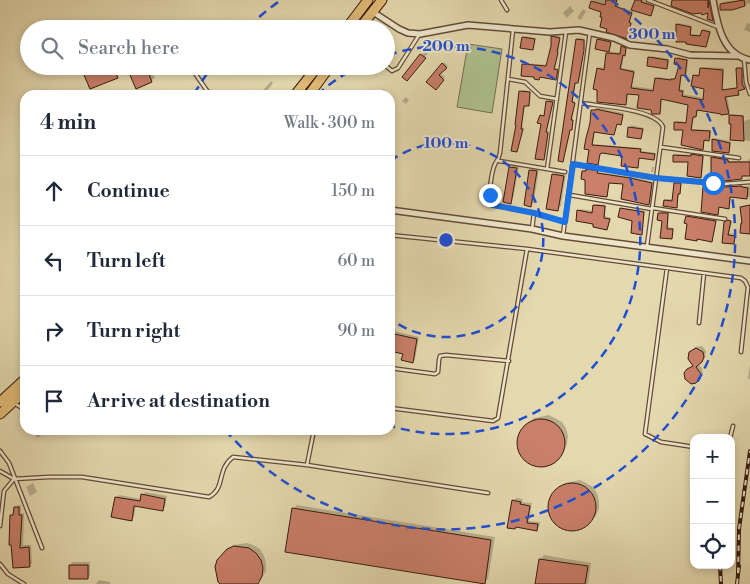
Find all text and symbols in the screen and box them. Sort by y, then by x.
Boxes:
search box [20,20,395,75]
text: 300 m [629,25,676,44]
icon: search [38,34,66,62]
text: Search here [78,36,179,60]
text: 200 m [422,37,470,56]
text: 4 min [40,110,96,136]
text: Walk · 300 m [284,113,375,133]
text: 100 m [424,134,469,153]
route start [702,172,725,195]
icon: ahead [40,177,68,205]
text: Continue [87,179,170,203]
text: 150 m [331,181,375,201]
route end [479,184,502,207]
centre of rings [437,231,455,249]
icon: left [40,247,68,275]
text: Turn left [87,249,166,273]
text: 60 m [337,251,375,271]
icon: right [40,317,68,345]
text: Turn right [87,319,180,343]
text: 90 m [337,321,375,341]
icon: arrive [40,387,68,415]
text: Arrive at destination [87,389,270,413]
map controls [690,434,735,569]
button: + [690,434,735,479]
button: − [690,479,735,524]
button: locate [690,524,735,569]

